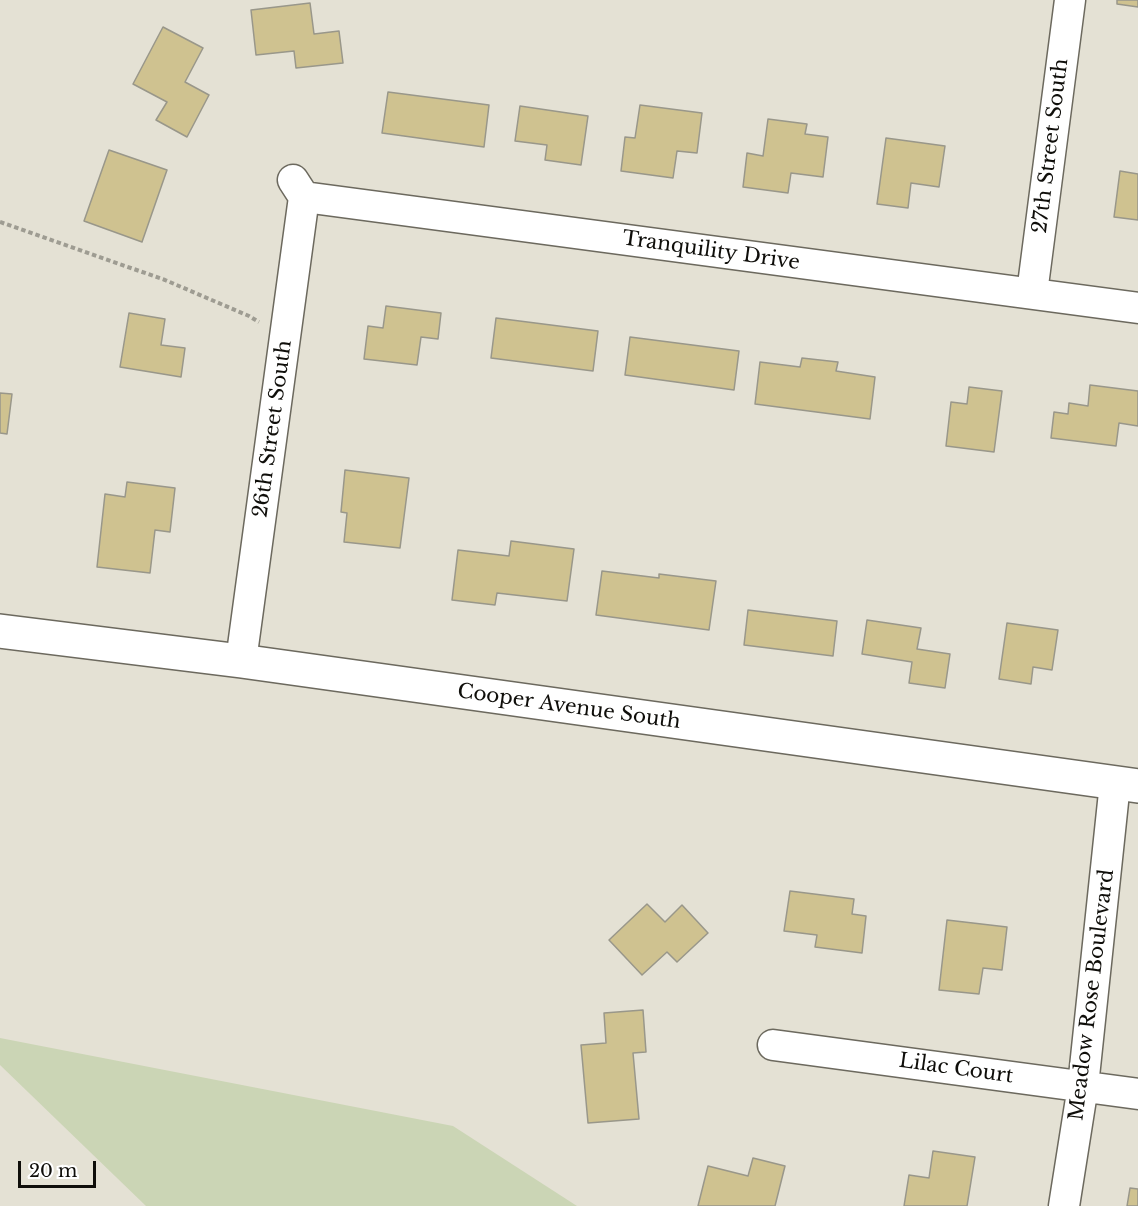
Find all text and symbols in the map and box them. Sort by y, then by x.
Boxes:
street label: 27th Street South [1028,57,1074,235]
street label: Tranquility Drive [621,227,801,275]
street label: 26th Street South [249,339,297,519]
street label: Cooper Avenue South [456,679,682,735]
street label: Meadow Rose Boulevard [1065,868,1119,1122]
street label: Lilac Court [897,1049,1015,1089]
scale bar [21,1149,99,1187]
text: 20 m [29,1160,77,1182]

